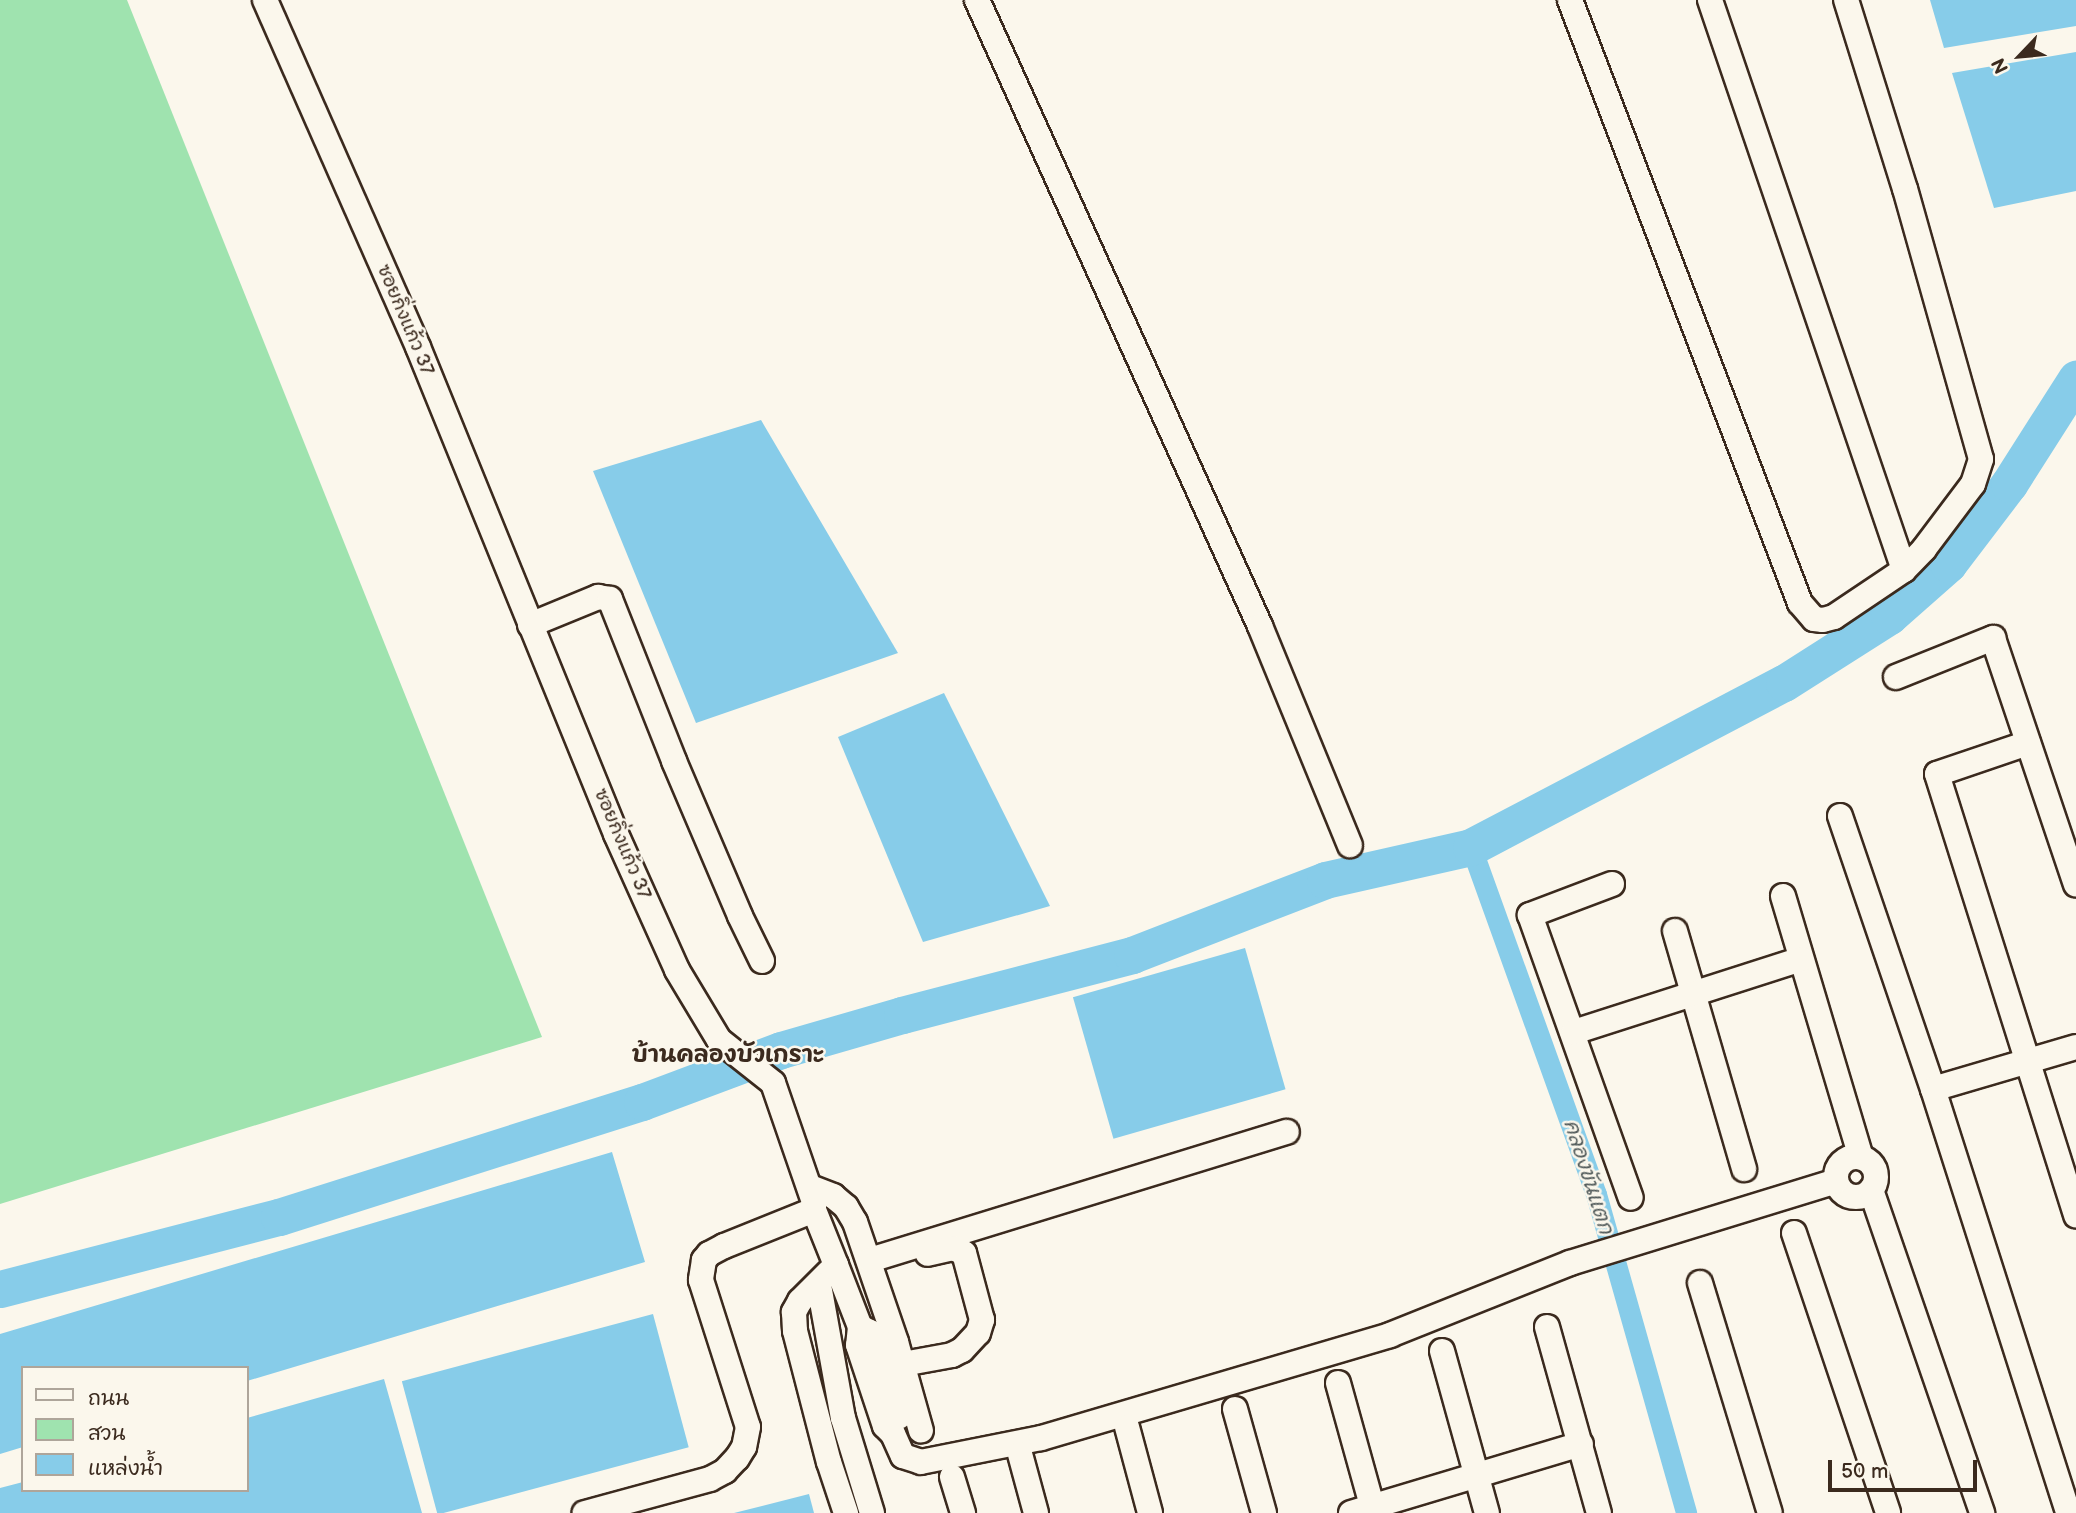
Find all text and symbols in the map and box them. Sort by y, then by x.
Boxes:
north arrow [1985,21,2055,91]
text: N [1987,54,2014,77]
street label: ซอยกิ่งแก้ว 37 [371,261,439,379]
street label: ซอยกิ่งแก้ว 37 [588,785,656,903]
district label: บ้านคลองบัวเกราะ [632,1041,824,1069]
water label: คลองขันแตก [1558,1117,1618,1237]
legend [21,1366,248,1492]
text: ถนน [88,1386,129,1411]
text: สวน [88,1421,125,1446]
scale bar [1831,1446,1980,1490]
text: แหล่งน้ำ [88,1456,163,1481]
text: 50 m [1841,1459,1888,1484]

